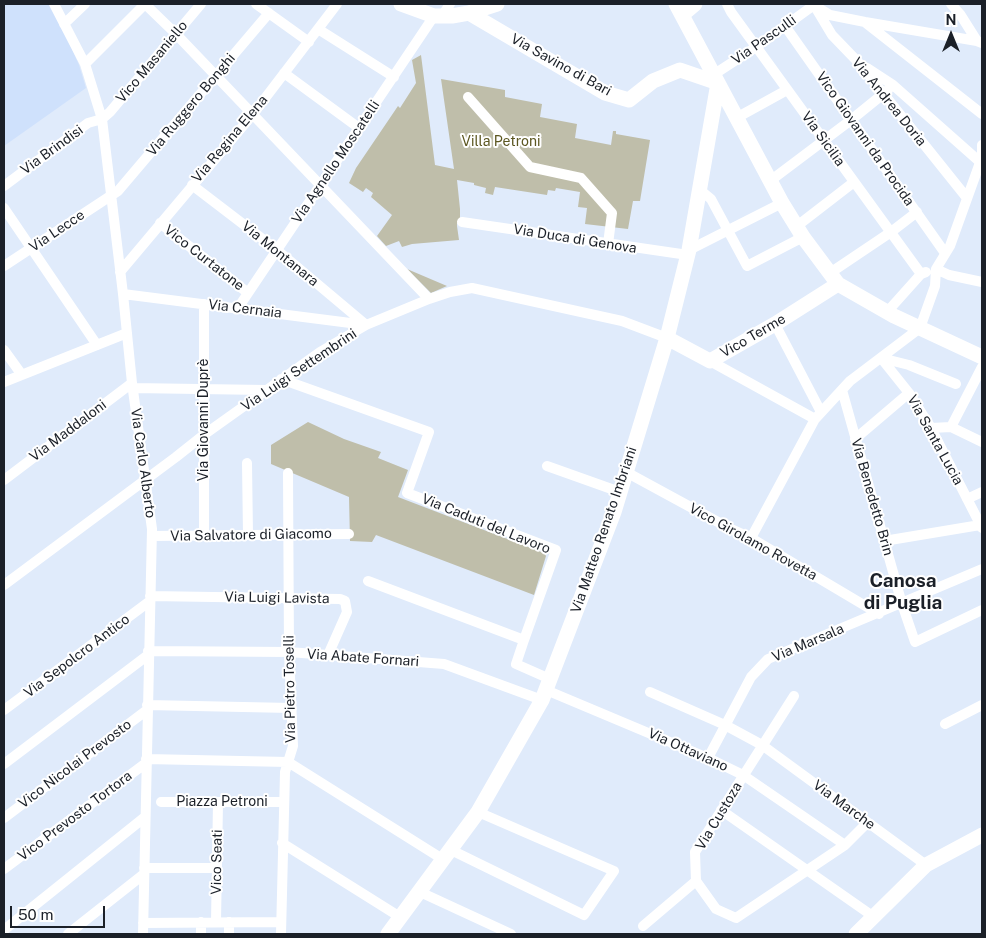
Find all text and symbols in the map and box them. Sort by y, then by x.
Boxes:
north arrow [926,10,976,60]
street label: Via Pasculli [728,12,800,68]
text: N [946,12,956,28]
street label: Vico Masaniello [113,18,191,106]
street label: Via Savino di Bari [508,30,614,100]
street label: Via Ruggero Bonghi [143,50,239,160]
street label: Via Andrea Doria [848,54,930,150]
street label: Vico Giovanni da Procida [812,69,918,209]
street label: Via Regina Elena [189,92,271,186]
street label: Via Agnello Moscatelli [289,97,383,227]
street label: Via Sicilia [798,108,848,170]
street label: Via Brindisi [18,122,86,178]
park label: Villa Petroni [462,134,540,150]
street label: Via Lecce [26,206,88,256]
street label: Via Montanara [238,218,322,290]
street label: Via Duca di Genova [512,221,638,257]
street label: Vico Curtatone [161,222,247,294]
street label: Via Cernaia [207,296,283,322]
street label: Vico Terme [717,311,789,361]
street label: Via Luigi Settembrini [238,325,360,415]
street label: Via Giovanni Duprè [196,359,212,481]
street label: Via Santa Lucia [903,392,967,488]
street label: Via Maddaloni [26,397,110,465]
street label: Via Carlo Alberto [127,407,159,519]
street label: Via Benedetto Brin [847,436,897,558]
street label: Via Matteo Renato Imbriani [568,445,640,615]
street label: Via Caduti del Lavoro [419,490,553,558]
street label: Vico Girolamo Rovetta [686,500,820,584]
street label: Via Salvatore di Giacomo [170,525,332,545]
district label: Canosa di Puglia [864,570,942,614]
street label: Via Luigi Lavista [224,589,330,607]
street label: Via Sepolcro Antico [21,611,133,701]
street label: Via Marsala [770,620,846,666]
street label: Via Pietro Toselli [281,635,299,743]
street label: Via Abate Fornari [306,646,420,670]
street label: Vico Nicolai Prevosto [15,716,135,812]
street label: Via Ottaviano [645,725,731,775]
street label: Vico Prevosto Tortora [15,768,135,864]
street label: Via Marche [810,777,878,833]
street label: Via Custoza [692,779,746,853]
street label: Piazza Petroni [176,794,268,810]
street label: Vico Seati [208,829,226,895]
scale bar [12,896,108,928]
text: 50 m [18,906,53,923]

